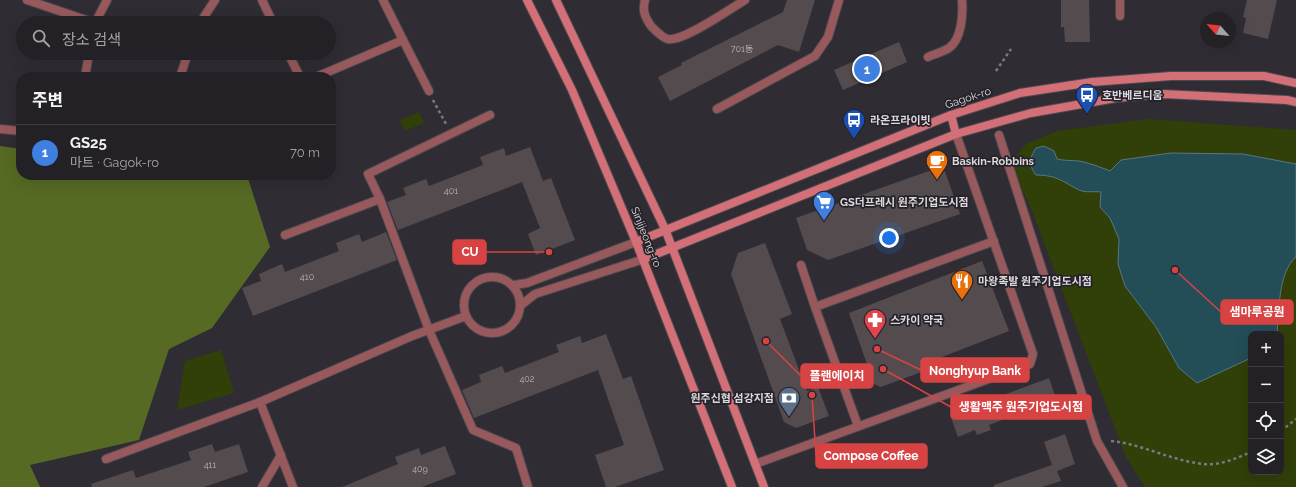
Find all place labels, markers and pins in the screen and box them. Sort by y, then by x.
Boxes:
pin: 1 [854,54,880,84]
bus stop icon: 호반베르디움 [1074,82,1100,115]
place label: 호반베르디움 [1102,89,1163,102]
bus stop icon: 라온프라이빗 [841,107,867,140]
place label: 라온프라이빗 [870,114,931,127]
cafe icon: Baskin-Robbins [924,148,950,181]
place label: Baskin-Robbins [952,155,1035,168]
supermarket icon: GS더프레시 원주기업도시점 [811,189,837,222]
place label: GS더프레시 원주기업도시점 [840,196,969,209]
callout: CU [453,240,486,264]
restaurant icon: 마왕족발 원주기업도시점 [949,268,975,301]
place label: 마왕족발 원주기업도시점 [978,275,1092,288]
callout: 샘마루공원 [1221,300,1293,324]
pharmacy icon: 스카이 약국 [862,307,888,340]
place label: 스카이 약국 [890,314,943,327]
callout: Nonghyup Bank [921,358,1029,382]
callout: 플랜에이치 [801,364,873,388]
bank icon: 원주신협 섬강지점 [776,385,802,418]
place label: 원주신협 섬강지점 [690,392,774,405]
callout: 생활맥주 원주기업도시점 [951,395,1091,419]
callout: Compose Coffee [816,444,927,468]

